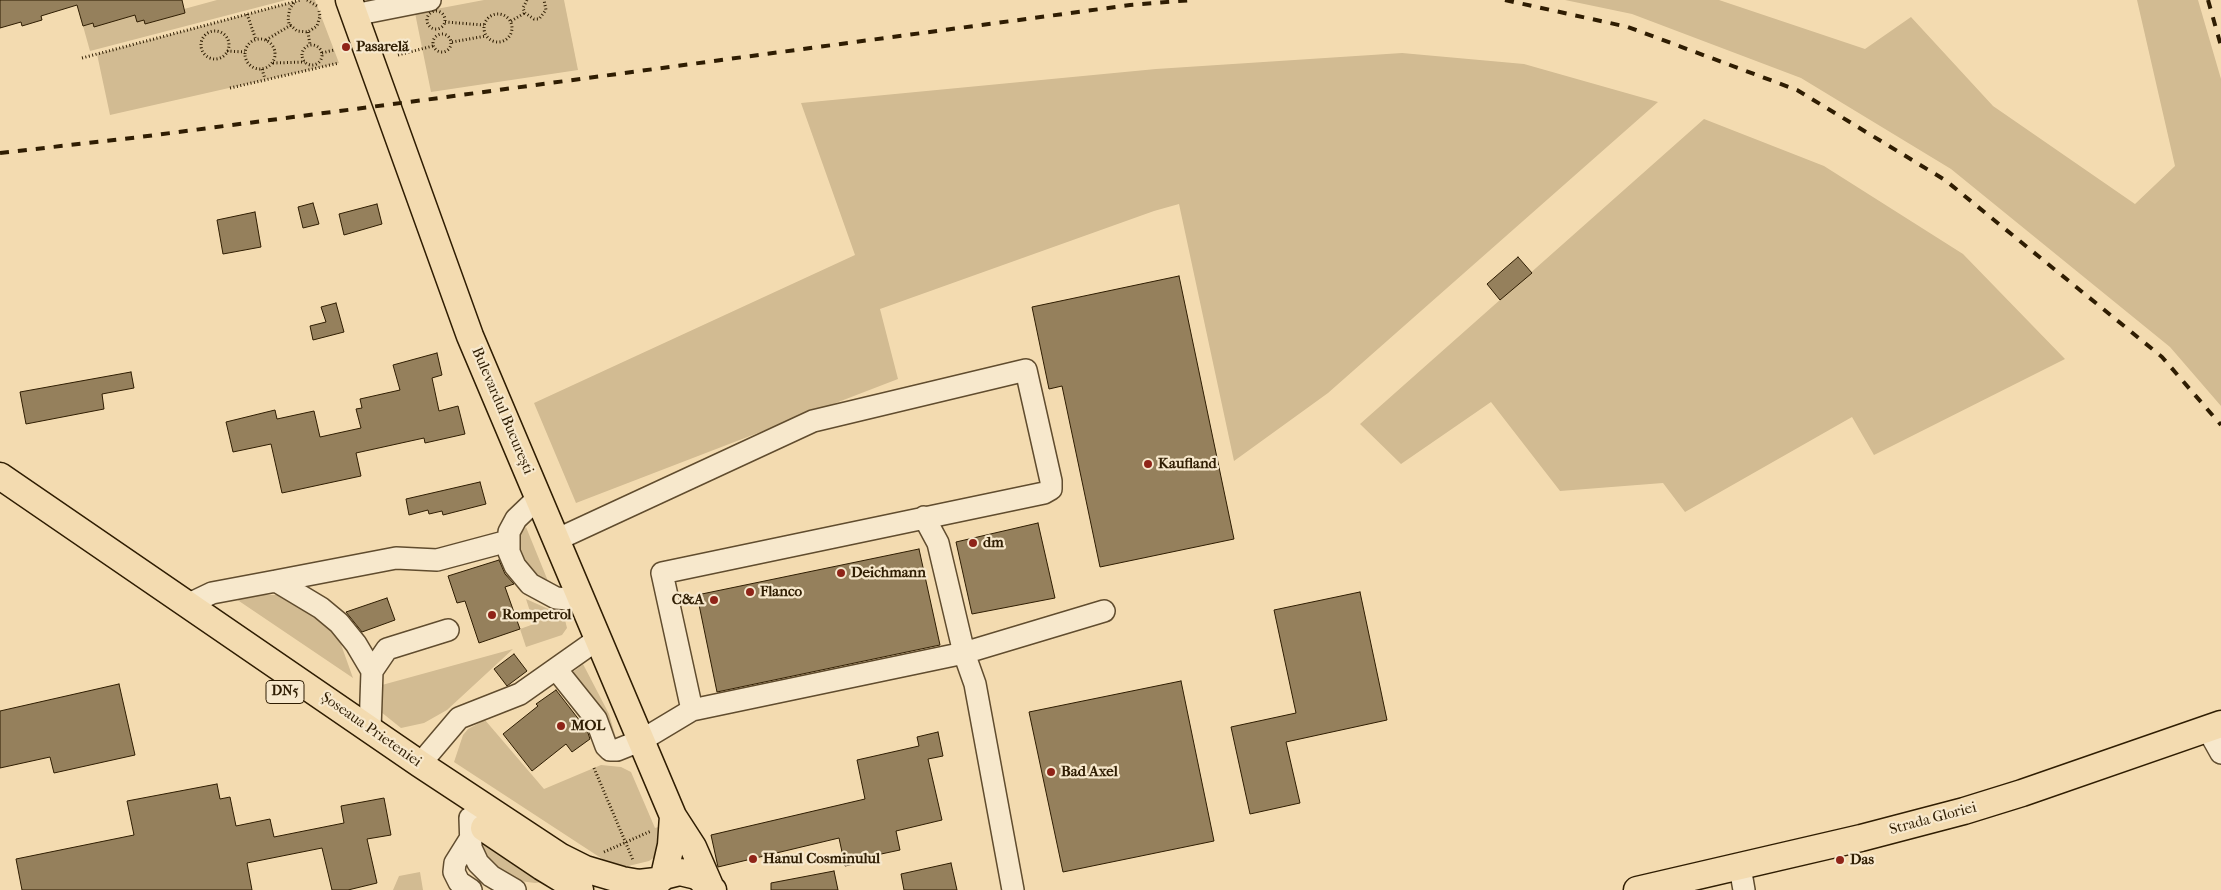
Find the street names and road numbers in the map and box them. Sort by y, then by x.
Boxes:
street label: Bulevardul București [467,345,537,477]
road number: DN5 [266,680,304,704]
street label: Șoseaua Prieteniei [317,689,425,771]
street label: Strada Gloriei [1887,799,1979,839]

